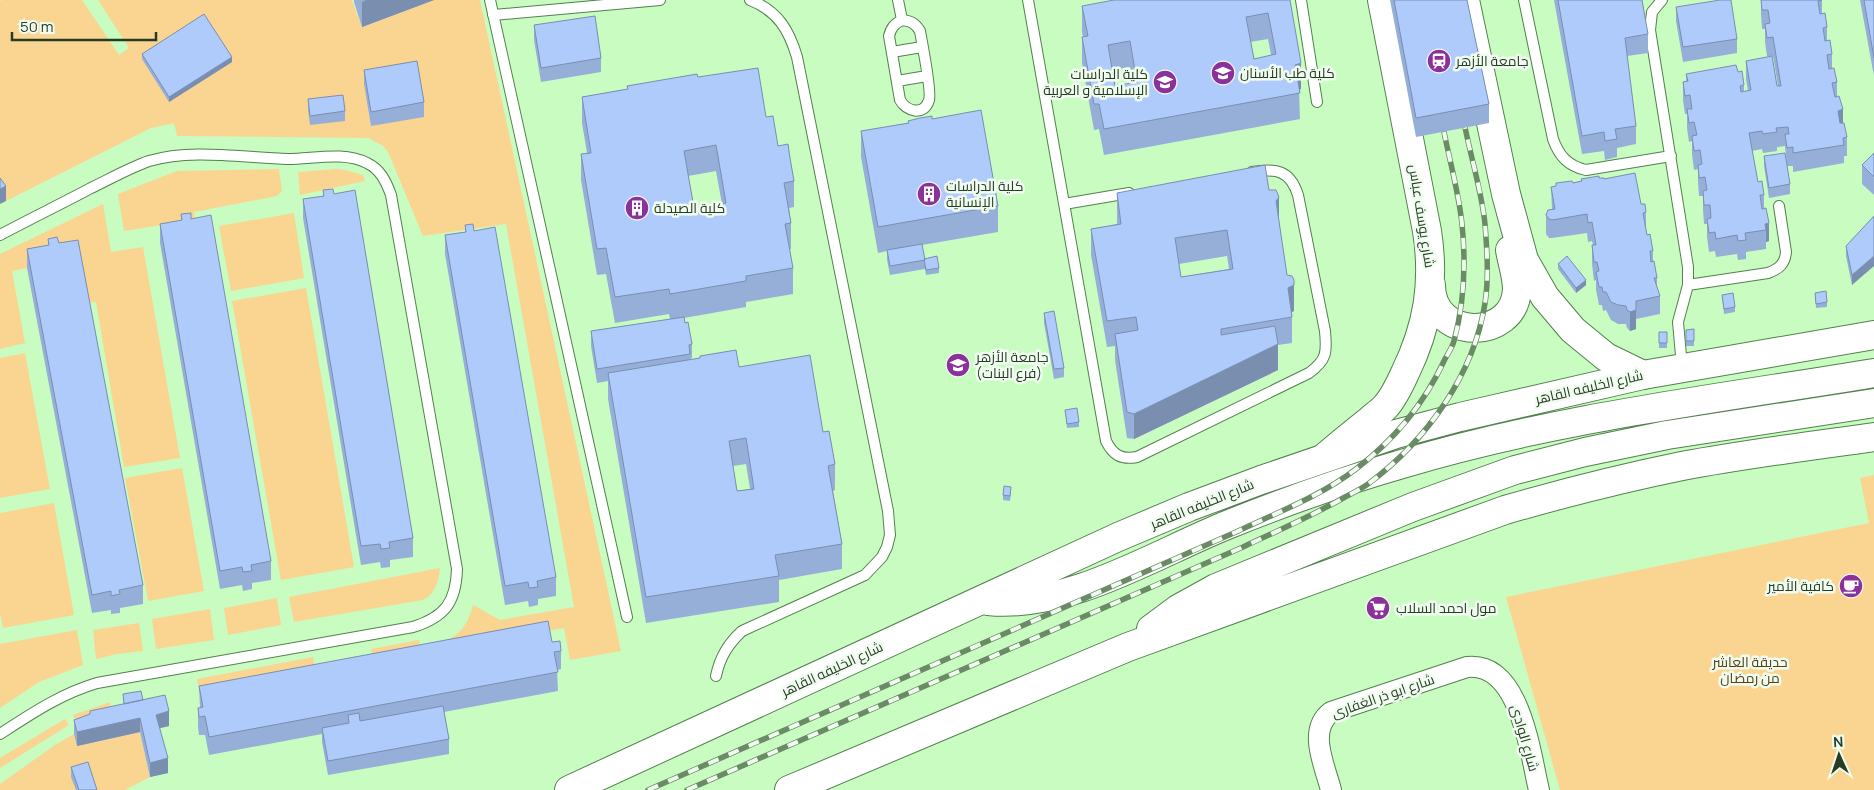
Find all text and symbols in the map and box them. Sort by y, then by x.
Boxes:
scale bar [12,10,156,42]
text: 50 m [20,16,54,37]
station icon: جامعة الأزهر [1426,48,1452,74]
place label: جامعة الأزهر [1455,51,1529,70]
school or university icon: كلية طب الأسنان [1210,60,1236,86]
place label: كلية طب الأسنان [1240,63,1335,82]
place label: كلية الدراسات الإسلامية و العربية [1043,64,1148,99]
school or university icon: كلية الدراسات الإسلامية و العربية [1152,69,1178,95]
street label: شارع يوسف عباس [1405,163,1440,269]
place label: كلية الدراسات الإنسانية [946,176,1023,211]
building icon: كلية الدراسات الإنسانية [916,181,942,207]
building icon: كلية الصيدلة [624,195,650,221]
place label: كلية الصيدلة [654,198,725,217]
place label: جامعة الأزهر (فرع البنات) [975,347,1049,382]
school or university icon: جامعة الأزهر (فرع البنات) [945,352,971,378]
street label: شارع الخليفه القاهر [1532,365,1645,408]
street label: شارع الخليفه القاهر [1146,474,1256,533]
cafe icon: كافية الأمير [1838,573,1864,599]
place label: كافية الأمير [1767,576,1834,595]
supermarket icon: مول احمد السلاب [1365,595,1391,621]
place label: مول احمد السلاب [1396,598,1497,617]
street label: شارع الخليفه القاهر [777,637,886,701]
park label: حديقة العاشر من رمضان [1711,652,1788,687]
street label: شارع ابو ذر الغفارى [1329,669,1437,722]
street label: شارع الوادى [1507,702,1544,774]
north arrow [1814,730,1864,780]
text: N [1833,732,1844,751]

